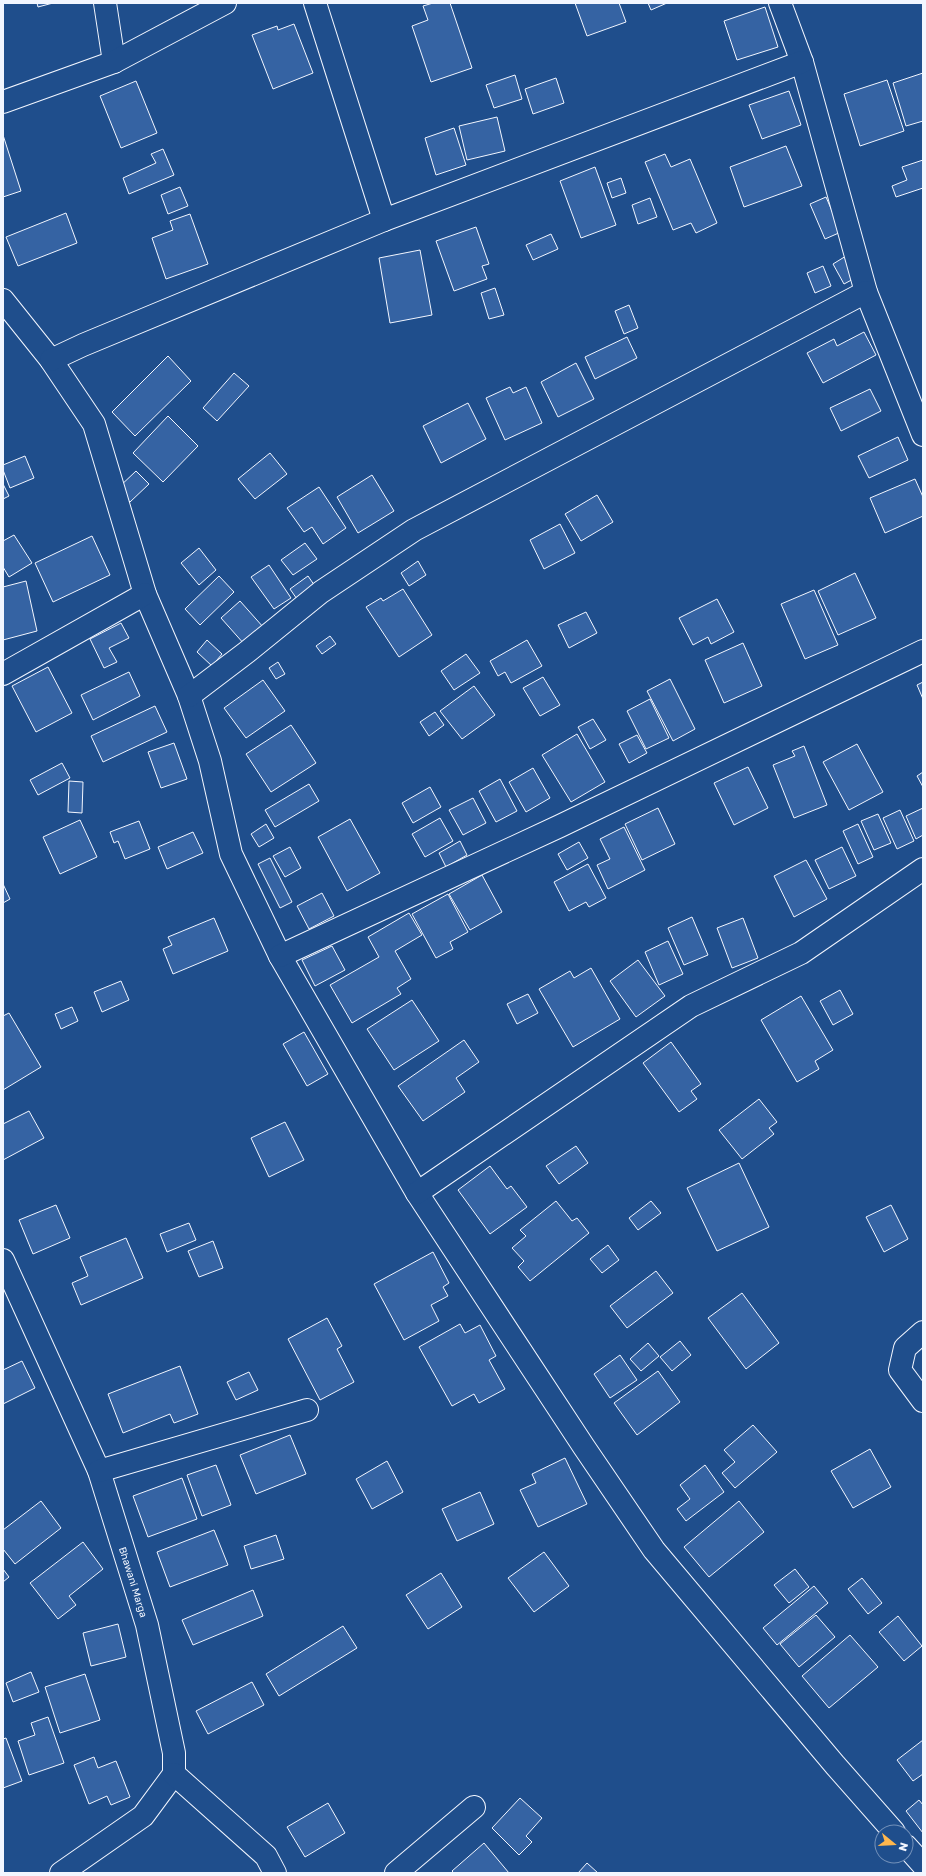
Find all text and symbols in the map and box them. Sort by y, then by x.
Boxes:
street label: Bhawani Marga [117,1545,150,1619]
north arrow [874,1824,914,1864]
text: N [897,1841,911,1853]

